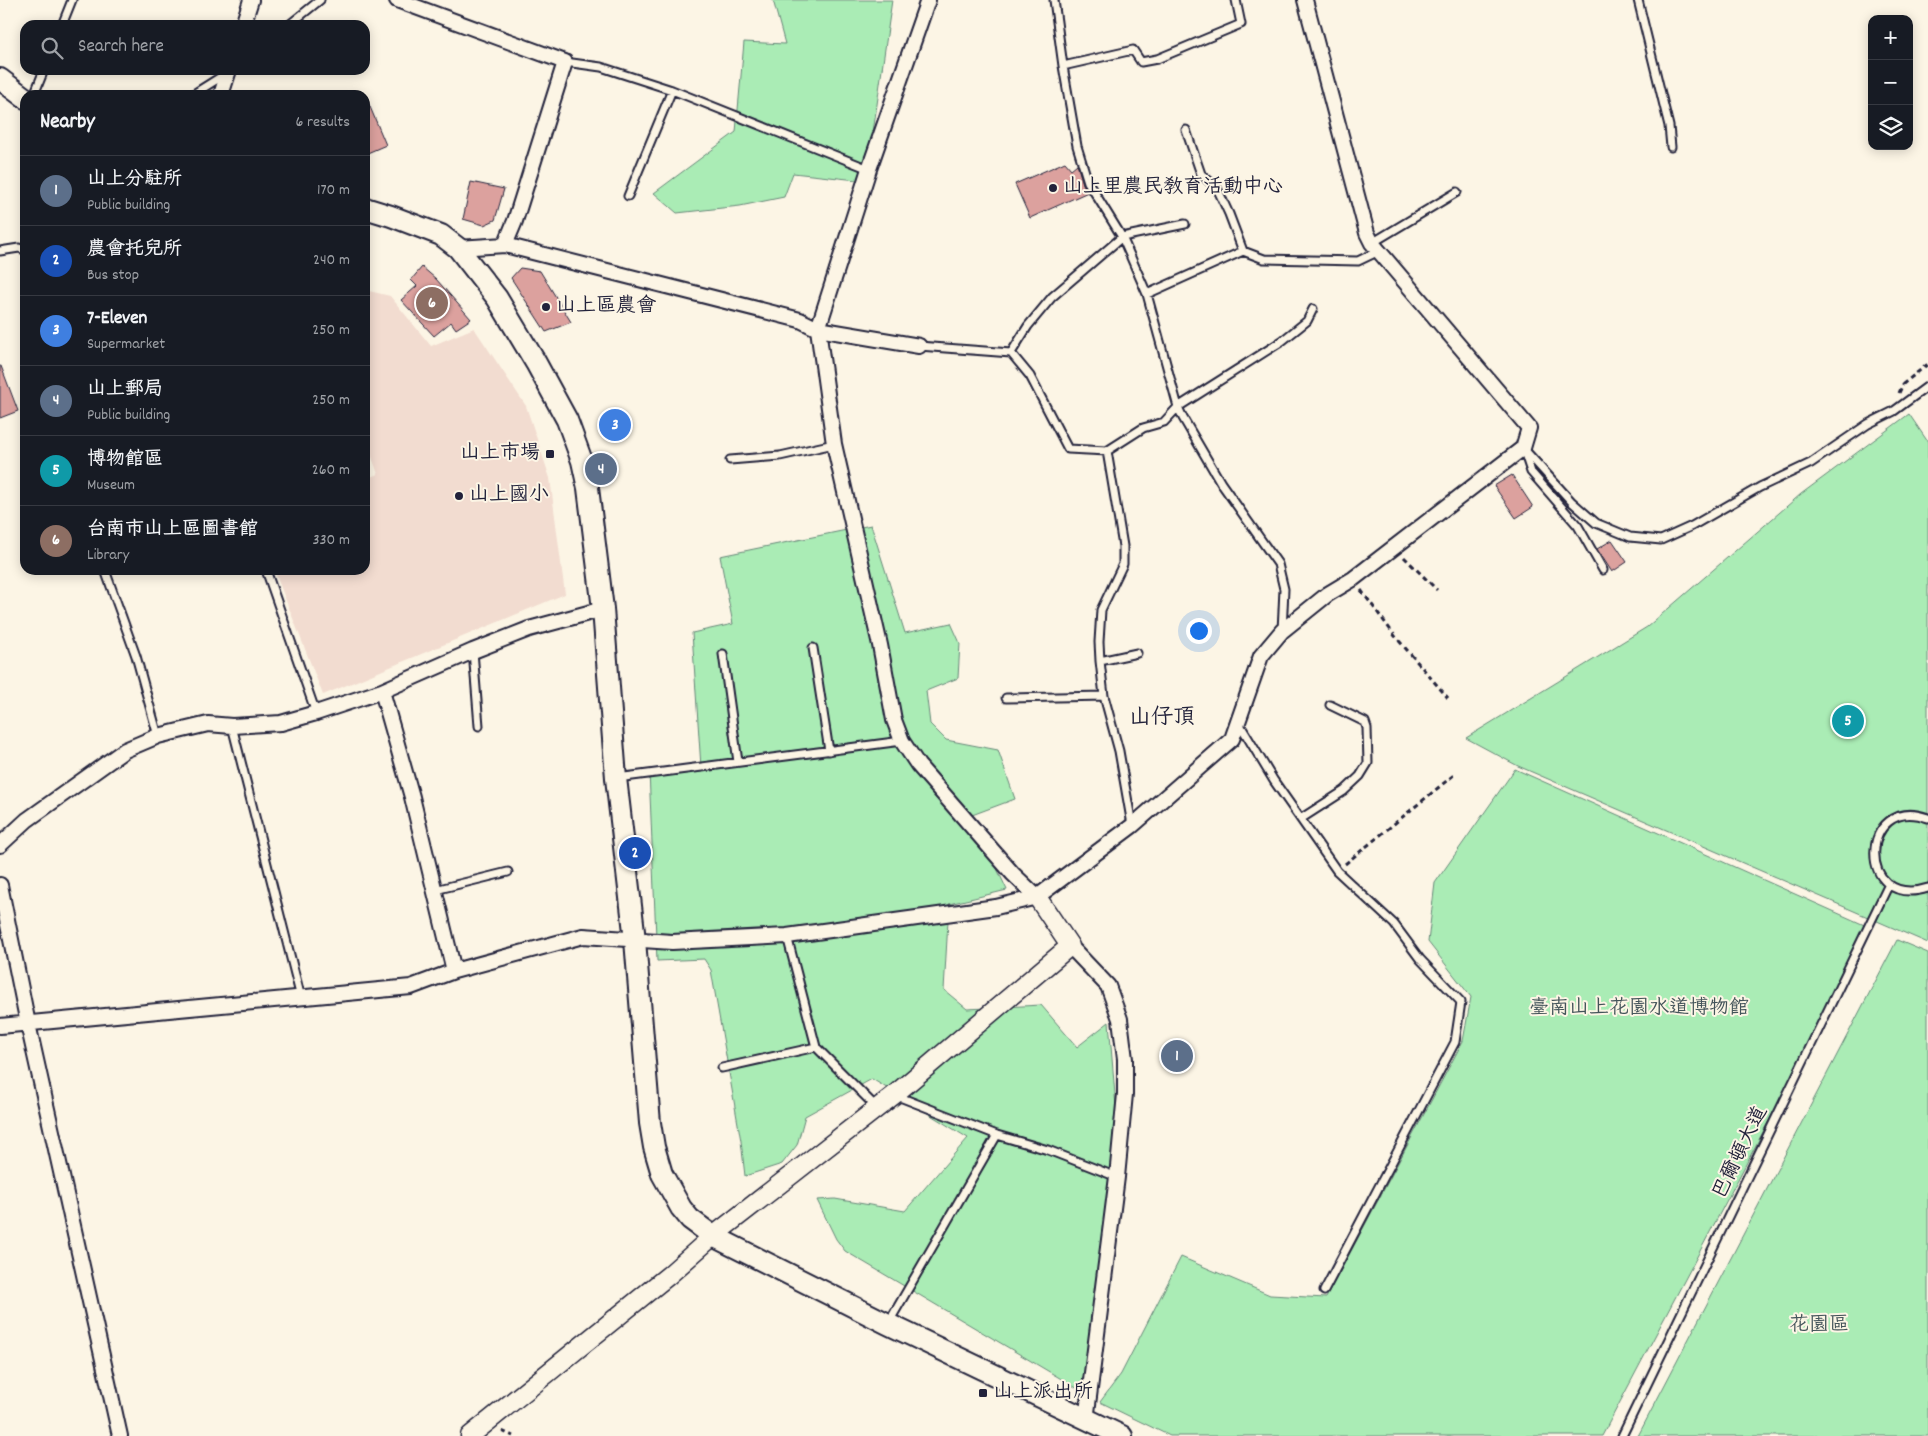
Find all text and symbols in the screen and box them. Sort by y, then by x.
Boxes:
map controls [1868,15,1913,150]
button: + [1868,15,1913,60]
search box [20,20,370,75]
icon: search [38,34,66,62]
text: Search here [78,34,164,61]
button: − [1868,60,1913,105]
button: layers [1868,105,1913,150]
text: Nearby [40,108,95,138]
text: 6 results [295,111,350,134]
text: 山上分駐所 [87,167,182,194]
place label: 山上里農民教育活動中心 [1063,174,1283,202]
text: 1 [54,179,58,202]
text: 170 m [317,179,350,202]
marker: 山上里農民教育活動中心 [1047,182,1059,194]
text: Public building [87,194,170,217]
text: 農會托兒所 [87,237,182,264]
text: 2 [53,249,60,272]
text: 240 m [313,249,350,272]
text: Bus stop [87,264,139,287]
pin: 6 [416,284,448,322]
place label: 山上區農會 [556,293,657,321]
marker: 山上區農會 [540,301,552,313]
text: 7-Eleven [87,306,147,333]
text: 3 [52,319,60,342]
text: 250 m [312,319,350,342]
text: Supermarket [87,333,165,356]
text: 山上郵局 [87,377,163,404]
text: 4 [53,389,59,412]
text: 250 m [312,389,350,412]
text: Public building [87,404,170,427]
pin: 3 [599,406,631,444]
place label: 山上市場 [460,440,540,468]
text: 博物館區 [87,447,163,474]
marker: 山上市場 [544,448,556,460]
pin: 4 [585,450,617,488]
text: 5 [52,459,60,482]
text: 260 m [312,459,350,482]
text: Museum [87,474,135,497]
place label: 山上國小 [469,482,549,510]
marker: 山上國小 [453,490,465,502]
text: 台南市山上區圖書館 [87,517,258,544]
text: 6 [52,529,60,552]
text: 330 m [312,529,350,552]
text: Library [87,544,129,567]
your location [1186,618,1212,644]
pin: 5 [1832,702,1864,740]
district label: 山仔頂 [1129,703,1195,734]
pin: 2 [619,834,651,872]
park label: 臺南山上花園水道博物館 [1529,995,1749,1023]
pin: 1 [1161,1037,1193,1075]
street label: 巴爾頓大道 [1706,1102,1776,1204]
park label: 花園區 [1789,1312,1849,1340]
place label: 山上派出所 [993,1379,1093,1407]
marker: 山上派出所 [977,1387,989,1399]

